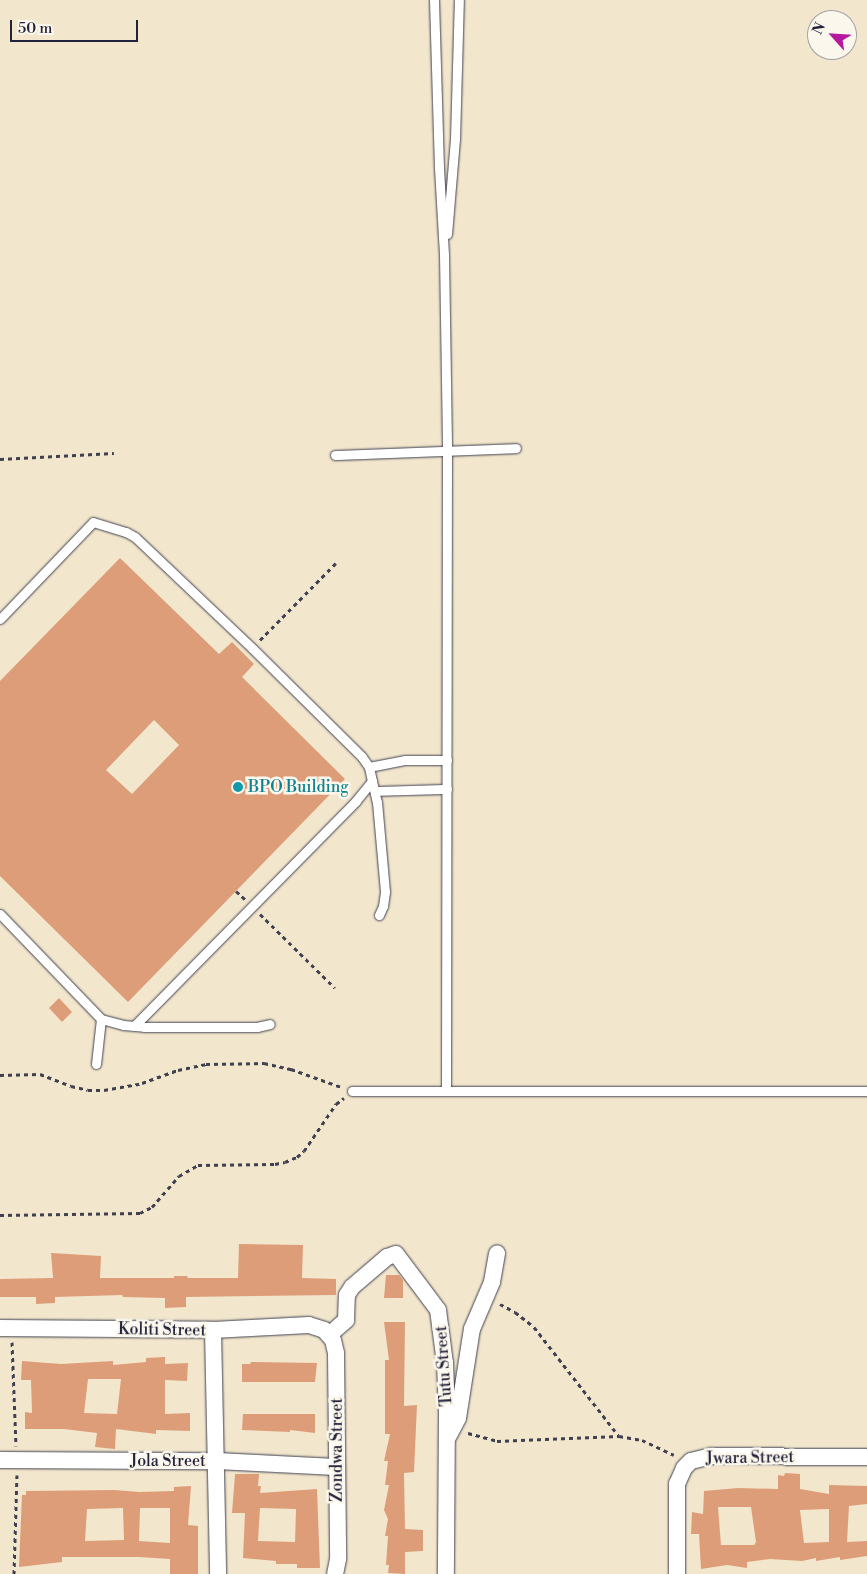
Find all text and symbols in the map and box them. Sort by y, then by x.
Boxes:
scale bar [12,10,140,42]
north arrow [807,10,857,60]
text: 50 m [18,19,52,38]
text: N [809,20,830,38]
place label: BPO Building [248,777,349,797]
marker: BPO Building [232,781,244,793]
street label: Koliti Street [118,1320,206,1340]
street label: Tutu Street [432,1325,456,1407]
street label: Zondwa Street [327,1398,347,1502]
street label: Jwara Street [706,1448,794,1468]
street label: Jola Street [130,1451,206,1471]

